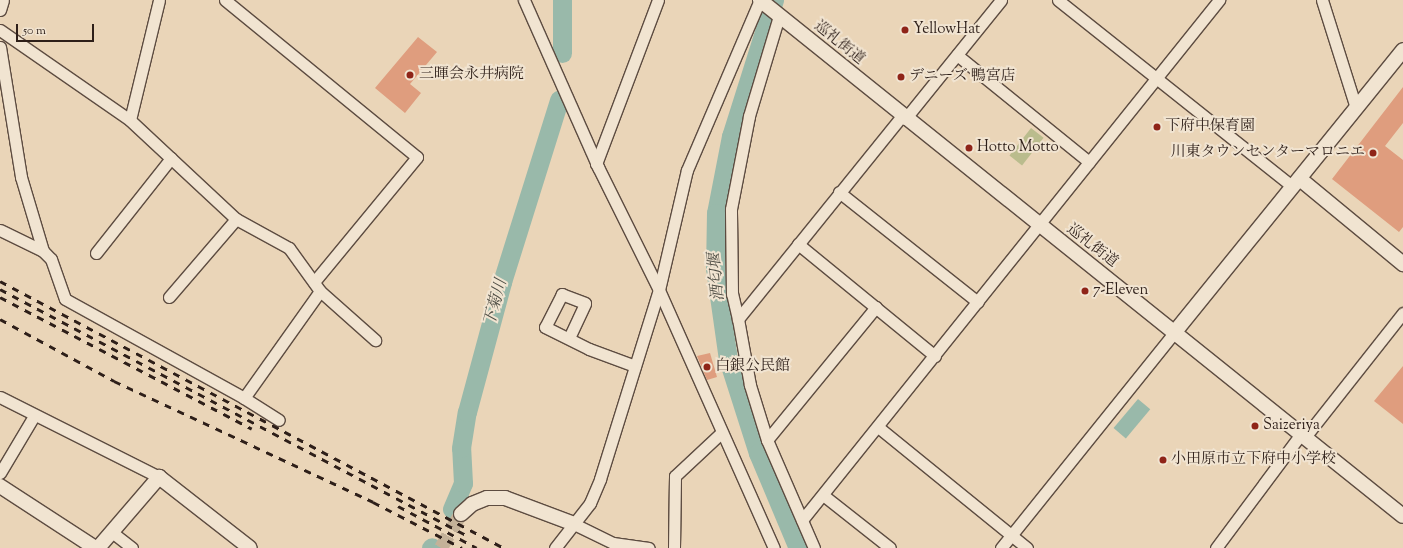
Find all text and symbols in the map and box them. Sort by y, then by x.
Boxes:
scale bar [18,16,96,42]
street label: 巡礼街道 [810,17,868,69]
place label: YellowHat [913,21,980,39]
text: 50 m [23,22,46,40]
marker: YellowHat [900,25,910,35]
place label: 三暉会永井病院 [419,66,524,84]
place label: デニーズ 鴨宮店 [909,68,1017,86]
marker: 三暉会永井病院 [404,69,416,81]
marker: デニーズ 鴨宮店 [896,72,906,82]
place label: 下府中保育園 [1165,118,1255,136]
marker: 下府中保育園 [1152,122,1162,132]
place label: Hotto Motto [977,139,1059,157]
marker: Hotto Motto [964,143,974,153]
place label: 川東タウンセンターマロニエ [1170,144,1365,162]
marker: 川東タウンセンターマロニエ [1368,148,1378,158]
street label: 巡礼街道 [1063,220,1121,272]
water label: 酒匂堰 [706,252,730,302]
water label: 下菊川 [482,277,512,329]
place label: 7-Eleven [1093,282,1148,300]
marker: 7-Eleven [1080,286,1090,296]
place label: 白銀公民館 [715,358,790,376]
marker: 白銀公民館 [702,362,712,372]
place label: Saizeriya [1263,417,1320,435]
marker: Saizeriya [1250,421,1260,431]
place label: 小田原市立下府中小学校 [1171,451,1336,469]
marker: 小田原市立下府中小学校 [1158,455,1168,465]

